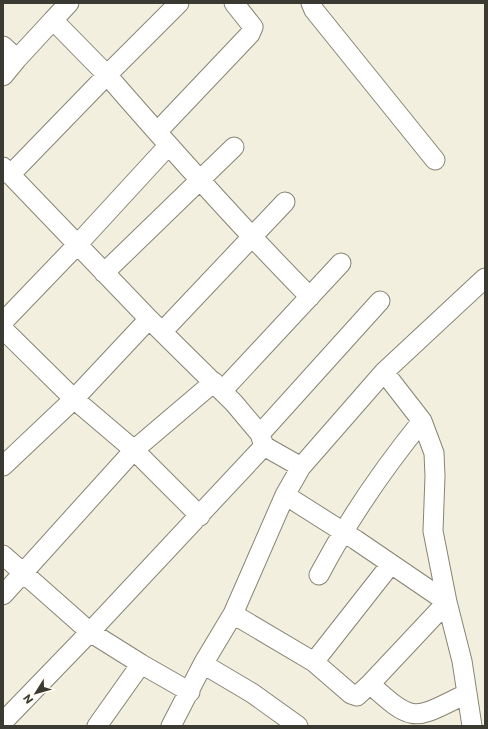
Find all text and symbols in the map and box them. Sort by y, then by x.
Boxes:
north arrow [16,673,56,713]
text: N [20,692,35,707]

